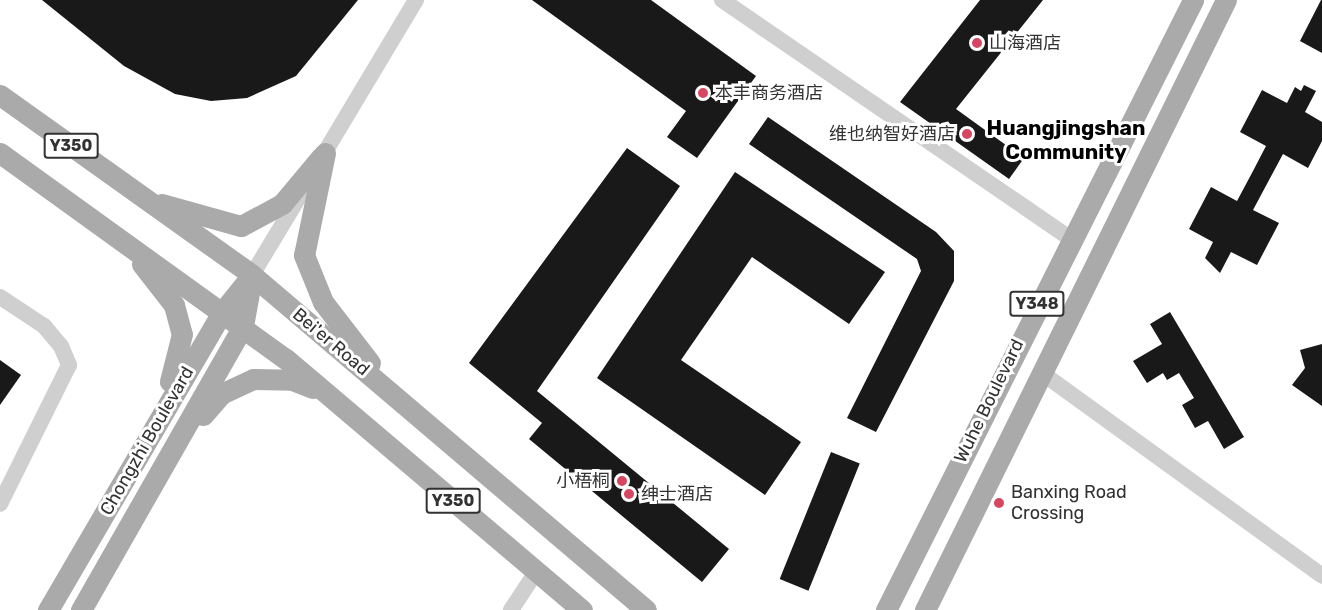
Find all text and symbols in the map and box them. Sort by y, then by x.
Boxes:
place label: 山海酒店 [989,32,1061,54]
marker: 山海酒店 [970,36,984,50]
place label: 本丰商务酒店 [715,82,823,104]
marker: 本丰商务酒店 [696,86,710,100]
district label: Huangjingshan Community [987,115,1145,165]
place label: 维也纳智好酒店 [829,123,955,145]
marker: 维也纳智好酒店 [960,127,974,141]
road number: Y350 [42,133,100,159]
road number: Y348 [1008,291,1066,317]
street label: Bei'er Road [288,304,374,380]
street label: Wuhe Boulevard [950,336,1028,466]
street label: Chongzhi Boulevard [96,363,198,519]
place label: 小梧桐 [556,470,610,492]
marker: 小梧桐 [615,474,629,488]
place label: Banxing Road Crossing [1011,482,1127,524]
place label: 绅士酒店 [641,483,713,505]
marker: 绅士酒店 [622,487,636,501]
road number: Y350 [424,488,482,514]
marker: Banxing Road Crossing [992,496,1006,510]

